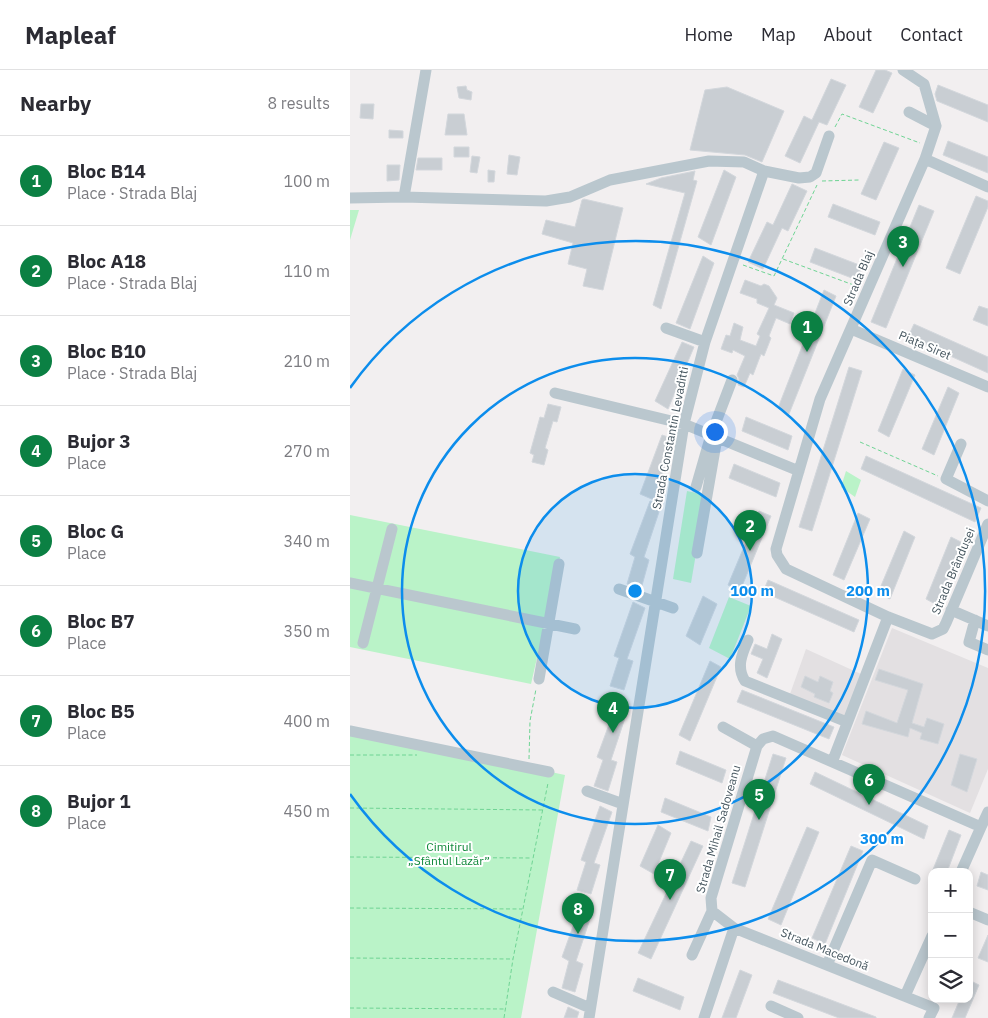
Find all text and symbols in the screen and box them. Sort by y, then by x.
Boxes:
text: Mapleaf [25,19,116,51]
text: Home [685,23,733,46]
text: Map [761,23,796,46]
text: About [824,23,872,46]
text: Contact [900,23,963,46]
text: Nearby [20,89,91,117]
text: 8 results [267,93,330,113]
text: Bloc B14 [67,159,146,183]
text: 1 [31,171,41,191]
text: 100 m [283,171,330,191]
text: Place · Strada Blaj [67,183,197,203]
pin: 3 [887,226,919,267]
street label: Strada Blaj [840,248,876,308]
text: Bloc A18 [67,249,146,273]
text: 2 [31,261,41,281]
text: 110 m [283,261,330,281]
text: Place · Strada Blaj [67,273,197,293]
pin: 1 [791,311,823,352]
street label: Piața Siret [897,327,953,363]
text: Bloc B10 [67,339,146,363]
text: 3 [31,351,41,371]
text: 210 m [283,351,330,371]
text: Place · Strada Blaj [67,363,197,383]
street label: Strada Constantin Levaditti [649,365,691,511]
your location [702,419,728,445]
text: Bujor 3 [67,429,131,453]
text: 4 [31,441,41,461]
text: 270 m [283,441,330,461]
text: Place [67,453,106,473]
pin: 2 [734,510,766,551]
text: Bloc G [67,519,124,543]
street label: Strada Brândușei [928,525,978,617]
text: 5 [31,531,41,551]
text: 340 m [283,531,330,551]
text: Place [67,543,106,563]
text: 100 m [730,581,774,600]
text: 200 m [846,581,890,600]
centre of rings [626,582,644,600]
text: Bloc B7 [67,609,135,633]
text: 6 [31,621,41,641]
text: 350 m [283,621,330,641]
text: Place [67,633,106,653]
pin: 4 [597,692,629,733]
text: Bloc B5 [67,699,135,723]
text: 7 [31,711,41,731]
text: 400 m [283,711,330,731]
text: Place [67,723,106,743]
street label: Strada Mihail Sadoveanu [693,763,743,895]
pin: 6 [853,764,885,805]
pin: 5 [743,779,775,820]
text: Bujor 1 [67,789,131,813]
text: 8 [31,801,41,821]
text: 450 m [283,801,330,821]
text: Place [67,813,106,833]
text: 300 m [860,829,904,848]
park label: Cimitirul „Sfântul Lazăr” [408,839,490,868]
pin: 7 [654,859,686,900]
map controls [928,868,973,1003]
button: + [928,868,973,913]
pin: 8 [562,893,594,934]
button: − [928,913,973,958]
street label: Strada Macedonă [779,924,872,974]
button: layers [928,958,973,1003]

